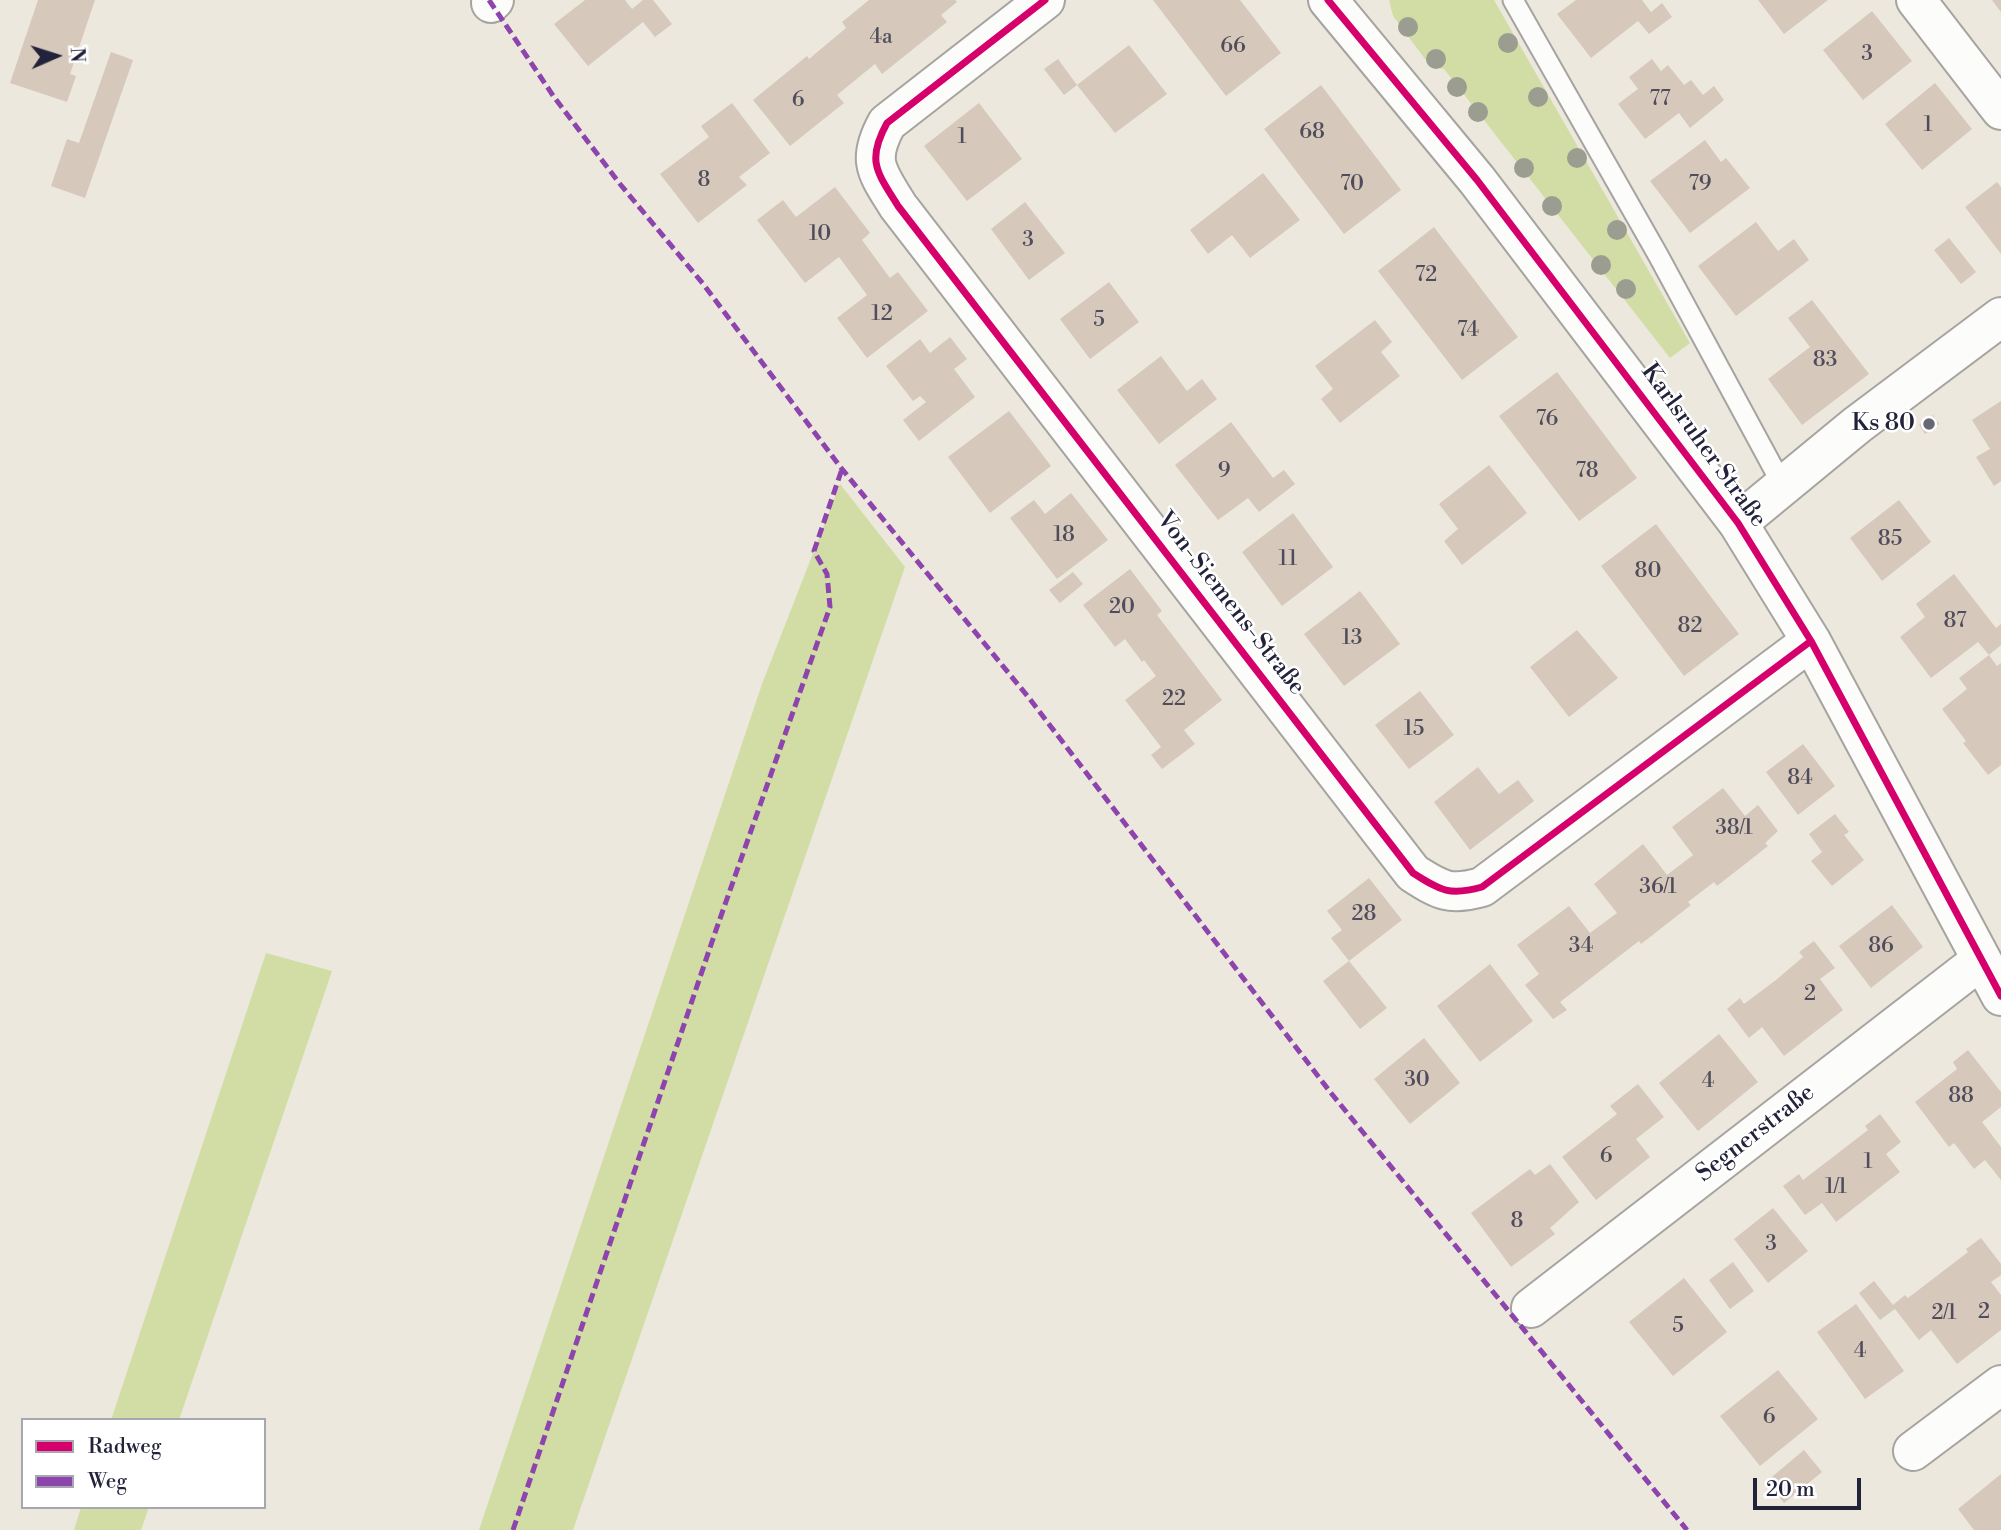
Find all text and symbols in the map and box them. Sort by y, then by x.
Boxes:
north arrow [21,21,91,91]
house number: 4a [869,25,893,51]
house number: 66 [1220,34,1246,60]
house number: 3 [1861,42,1873,68]
text: N [65,47,89,63]
house number: 77 [1649,87,1671,113]
house number: 6 [792,88,804,114]
house number: 1 [1923,113,1933,139]
house number: 68 [1299,120,1325,146]
house number: 1 [957,125,967,151]
house number: 8 [698,168,710,194]
house number: 70 [1340,172,1364,198]
house number: 79 [1689,172,1711,198]
house number: 10 [809,222,831,248]
house number: 3 [1022,228,1034,254]
house number: 72 [1415,263,1437,289]
house number: 12 [871,302,893,328]
house number: 5 [1093,308,1105,334]
house number: 74 [1457,318,1479,344]
house number: 83 [1813,348,1837,374]
street label: Karlsruher Straße [1634,359,1772,533]
house number: 76 [1536,407,1558,433]
place label: Ks 80 [1851,410,1915,438]
marker: Ks 80 [1921,416,1937,432]
house number: 9 [1218,459,1230,485]
house number: 78 [1575,459,1599,485]
street label: Von-Siemens-Straße [1149,506,1311,702]
house number: 18 [1053,523,1075,549]
house number: 85 [1878,527,1902,553]
house number: 11 [1279,547,1297,573]
house number: 80 [1635,559,1661,585]
house number: 20 [1109,595,1135,621]
house number: 87 [1943,609,1967,635]
house number: 82 [1678,614,1702,640]
house number: 13 [1342,626,1362,652]
house number: 22 [1162,687,1186,713]
house number: 15 [1404,717,1424,743]
house number: 84 [1787,766,1813,792]
house number: 38/1 [1715,816,1753,842]
house number: 36/1 [1639,875,1677,901]
house number: 28 [1352,902,1376,928]
house number: 34 [1569,934,1593,960]
house number: 86 [1868,934,1894,960]
house number: 2 [1804,982,1816,1008]
house number: 30 [1404,1068,1430,1094]
house number: 4 [1702,1069,1714,1095]
street label: Segnerstraße [1691,1079,1821,1189]
house number: 88 [1948,1084,1974,1110]
house number: 6 [1600,1144,1612,1170]
house number: 1 [1863,1150,1873,1176]
house number: 1/1 [1825,1175,1847,1201]
house number: 8 [1511,1209,1523,1235]
house number: 3 [1765,1232,1777,1258]
house number: 2 [1978,1300,1990,1326]
house number: 2/1 [1931,1301,1957,1327]
house number: 5 [1672,1314,1684,1340]
house number: 4 [1854,1339,1866,1365]
house number: 6 [1763,1405,1775,1431]
legend [21,1418,266,1509]
text: Radweg [88,1434,162,1460]
scale bar [1756,1464,1864,1508]
text: Weg [88,1469,127,1495]
text: 20 m [1766,1477,1815,1503]

